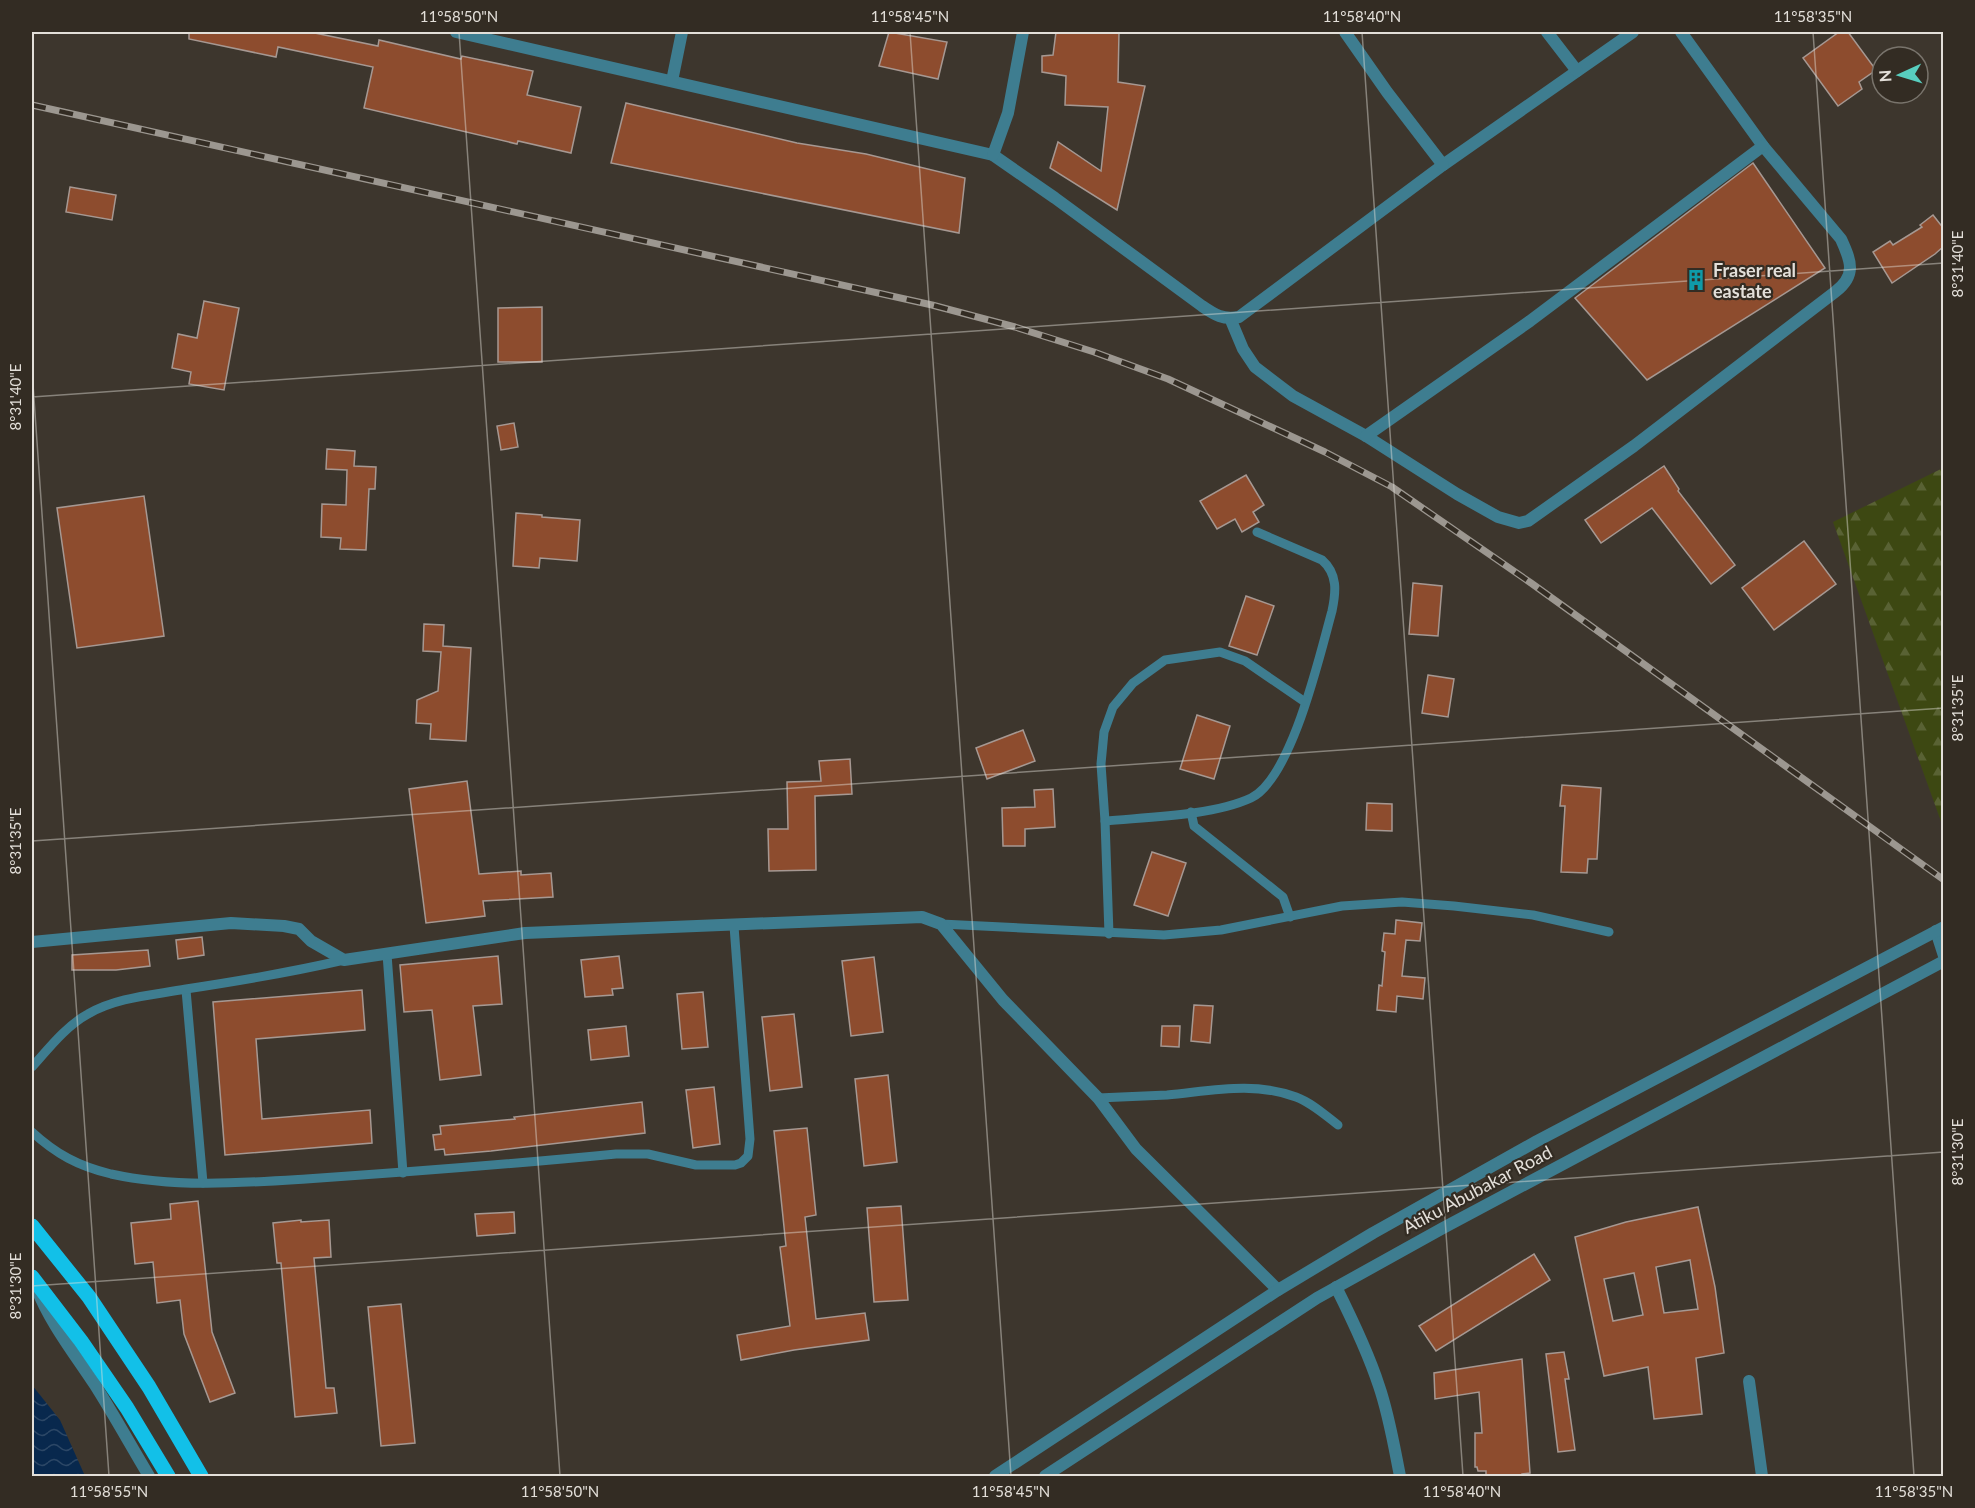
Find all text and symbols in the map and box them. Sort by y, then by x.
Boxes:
text: 11°58'50"N [420,7,498,25]
text: 11°58'45"N [871,7,949,25]
text: 11°58'40"N [1323,7,1401,25]
text: 11°58'35"N [1774,7,1852,25]
north arrow [1870,45,1930,105]
text: N [1875,69,1894,83]
text: 8°31'40"E [1948,231,1966,298]
place label: Fraser real eastate [1713,259,1796,302]
building icon: Fraser real eastate [1684,268,1708,292]
text: 8°31'40"E [6,364,24,431]
text: 8°31'35"E [1948,675,1966,742]
text: 8°31'35"E [6,808,24,875]
text: 8°31'30"E [1948,1119,1966,1186]
street label: Atiku Abubakar Road [1399,1140,1555,1238]
text: 8°31'30"E [6,1253,24,1320]
text: 11°58'55"N [70,1482,148,1500]
text: 11°58'50"N [521,1482,599,1500]
text: 11°58'45"N [972,1482,1050,1500]
text: 11°58'40"N [1423,1482,1501,1500]
text: 11°58'35"N [1875,1482,1953,1500]

